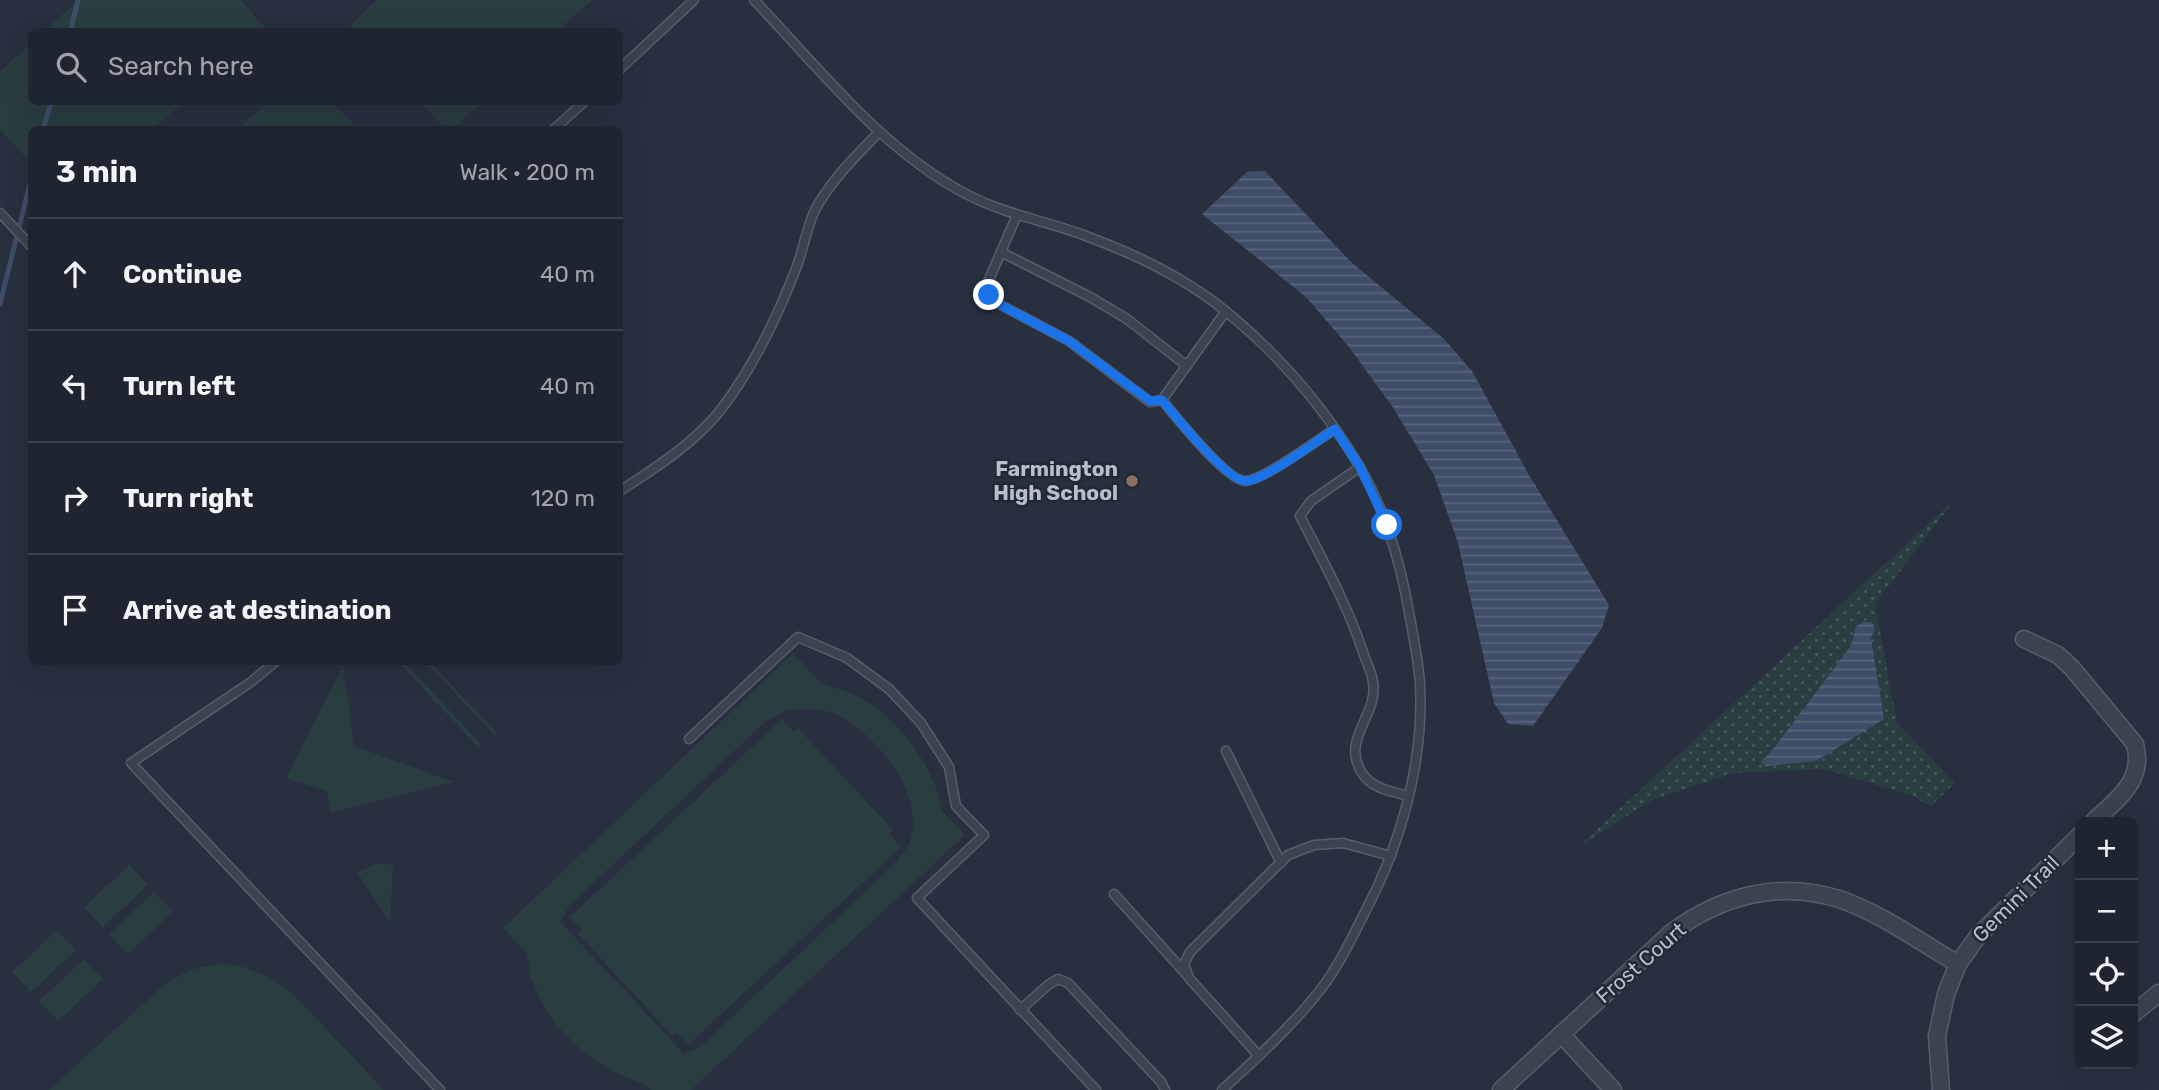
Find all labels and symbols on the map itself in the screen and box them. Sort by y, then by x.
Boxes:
route end [973,279,1004,310]
place label: Farmington High School [993,456,1118,505]
marker: Farmington High School [1124,473,1140,489]
route start [1371,509,1402,540]
street label: Gemini Trail [1967,850,2064,947]
street label: Frost Court [1591,917,1691,1008]

